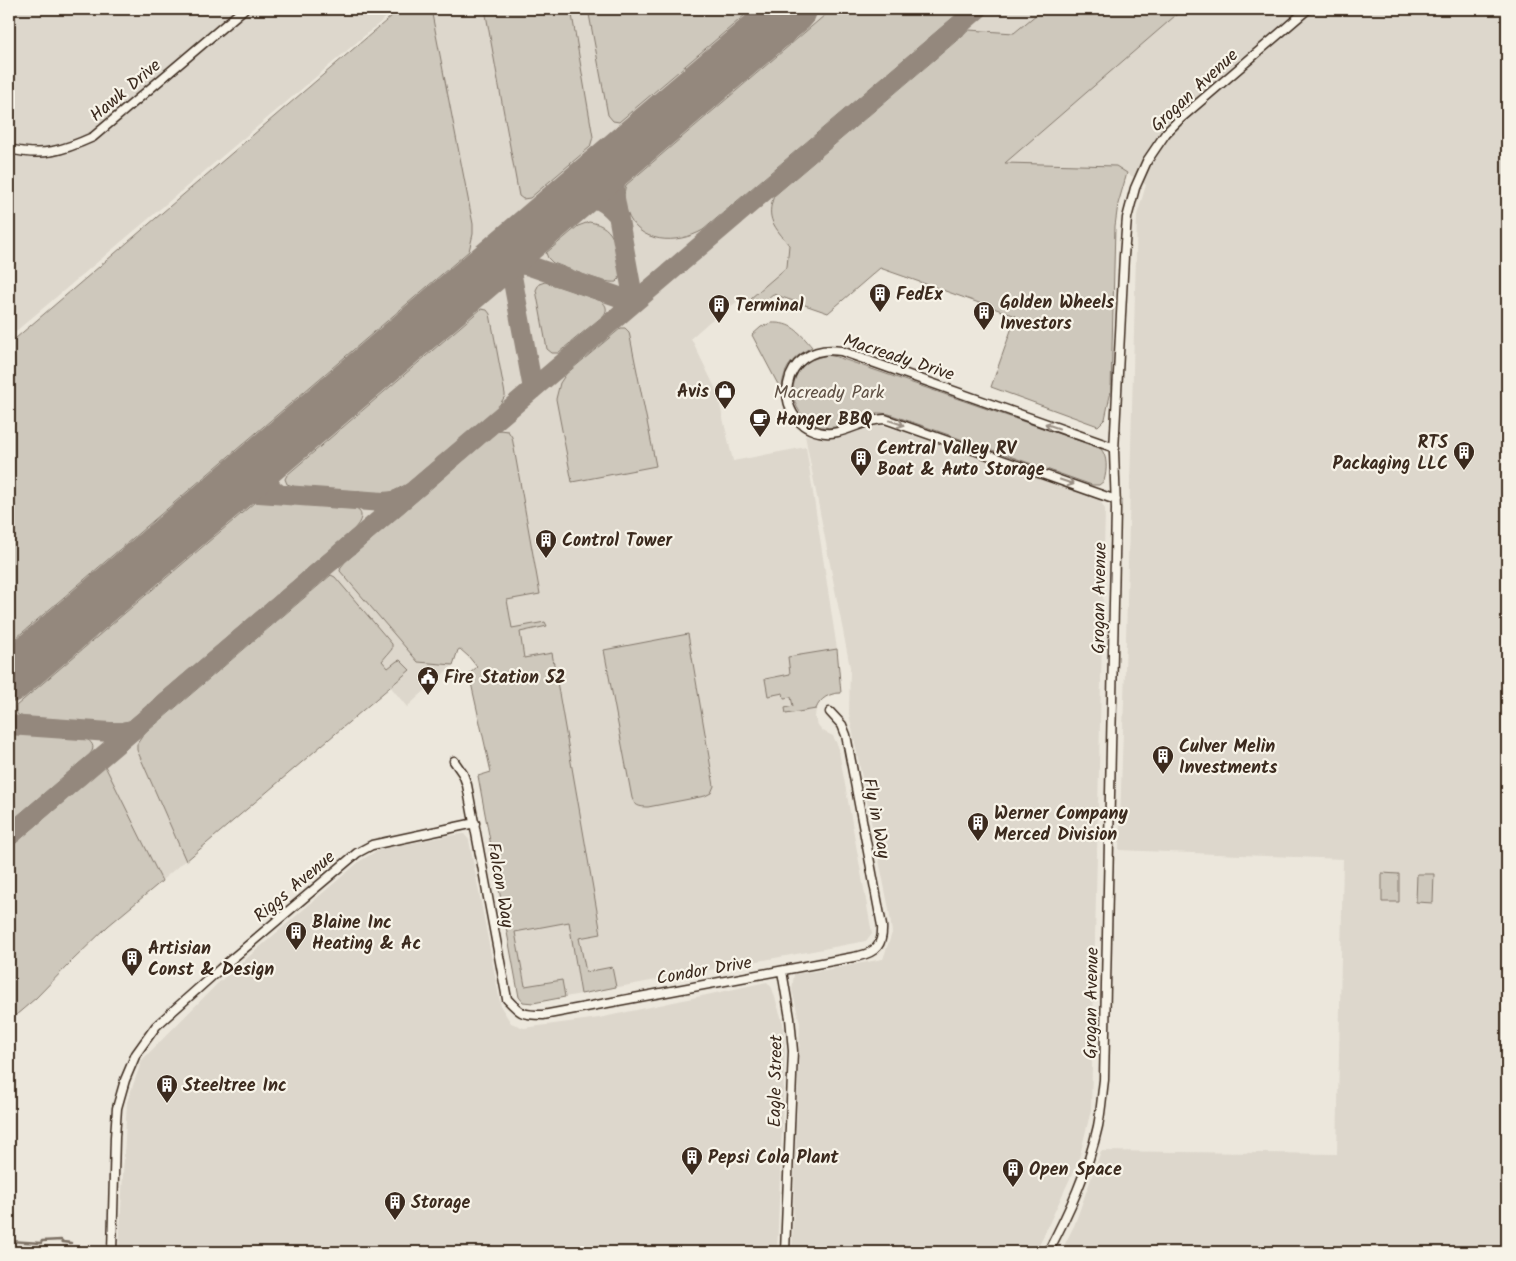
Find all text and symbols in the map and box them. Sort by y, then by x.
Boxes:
street label: Grogan Avenue [1144,42,1246,140]
street label: Hawk Drive [84,52,168,130]
place label: FedEx [896,281,943,310]
building icon: FedEx [868,282,892,313]
place label: Golden Wheels Investors [1000,289,1115,339]
place label: Terminal [735,292,804,321]
building icon: Terminal [707,293,731,324]
building icon: Golden Wheels Investors [972,300,996,331]
street label: Macready Drive [839,327,958,390]
place label: Avis [677,378,710,407]
shop icon: Avis [713,379,737,410]
park label: Macready Park [774,379,885,408]
place label: Hanger BBQ [776,406,872,435]
cafe icon: Hanger BBQ [748,407,772,438]
one-way arrow [889,419,905,429]
one-way arrow [1045,421,1060,430]
place label: RTS Packaging LLC [1332,429,1448,479]
place label: Central Valley RV Boat & Auto Storage [877,435,1045,485]
building icon: RTS Packaging LLC [1452,440,1476,471]
building icon: Central Valley RV Boat & Auto Storage [849,446,873,477]
one-way arrow [1059,478,1075,488]
place label: Control Tower [562,527,673,556]
building icon: Control Tower [534,528,558,559]
street label: Grogan Avenue [1085,542,1116,654]
place label: Fire Station 52 [444,664,565,693]
public building icon: Fire Station 52 [416,665,440,696]
place label: Culver Melin Investments [1179,733,1278,783]
building icon: Culver Melin Investments [1151,744,1175,775]
street label: Fly in Way [854,775,898,862]
place label: Werner Company Merced Division [994,800,1129,850]
building icon: Werner Company Merced Division [966,811,990,842]
street label: Falcon Way [478,840,521,931]
street label: Riggs Avenue [247,844,343,930]
place label: Blaine Inc Heating & Ac [312,909,421,959]
building icon: Blaine Inc Heating & Ac [284,920,308,951]
place label: Artisian Const & Design [148,935,274,985]
building icon: Artisian Const & Design [120,946,144,977]
street label: Grogan Avenue [1077,947,1108,1059]
street label: Condor Drive [654,949,754,994]
street label: Eagle Street [761,1033,792,1128]
place label: Steeltree Inc [183,1072,287,1101]
building icon: Steeltree Inc [155,1073,179,1104]
place label: Pepsi Cola Plant [708,1144,839,1173]
building icon: Pepsi Cola Plant [680,1145,704,1176]
place label: Open Space [1029,1156,1122,1185]
building icon: Open Space [1001,1157,1025,1188]
place label: Storage [411,1189,471,1218]
building icon: Storage [383,1190,407,1221]

